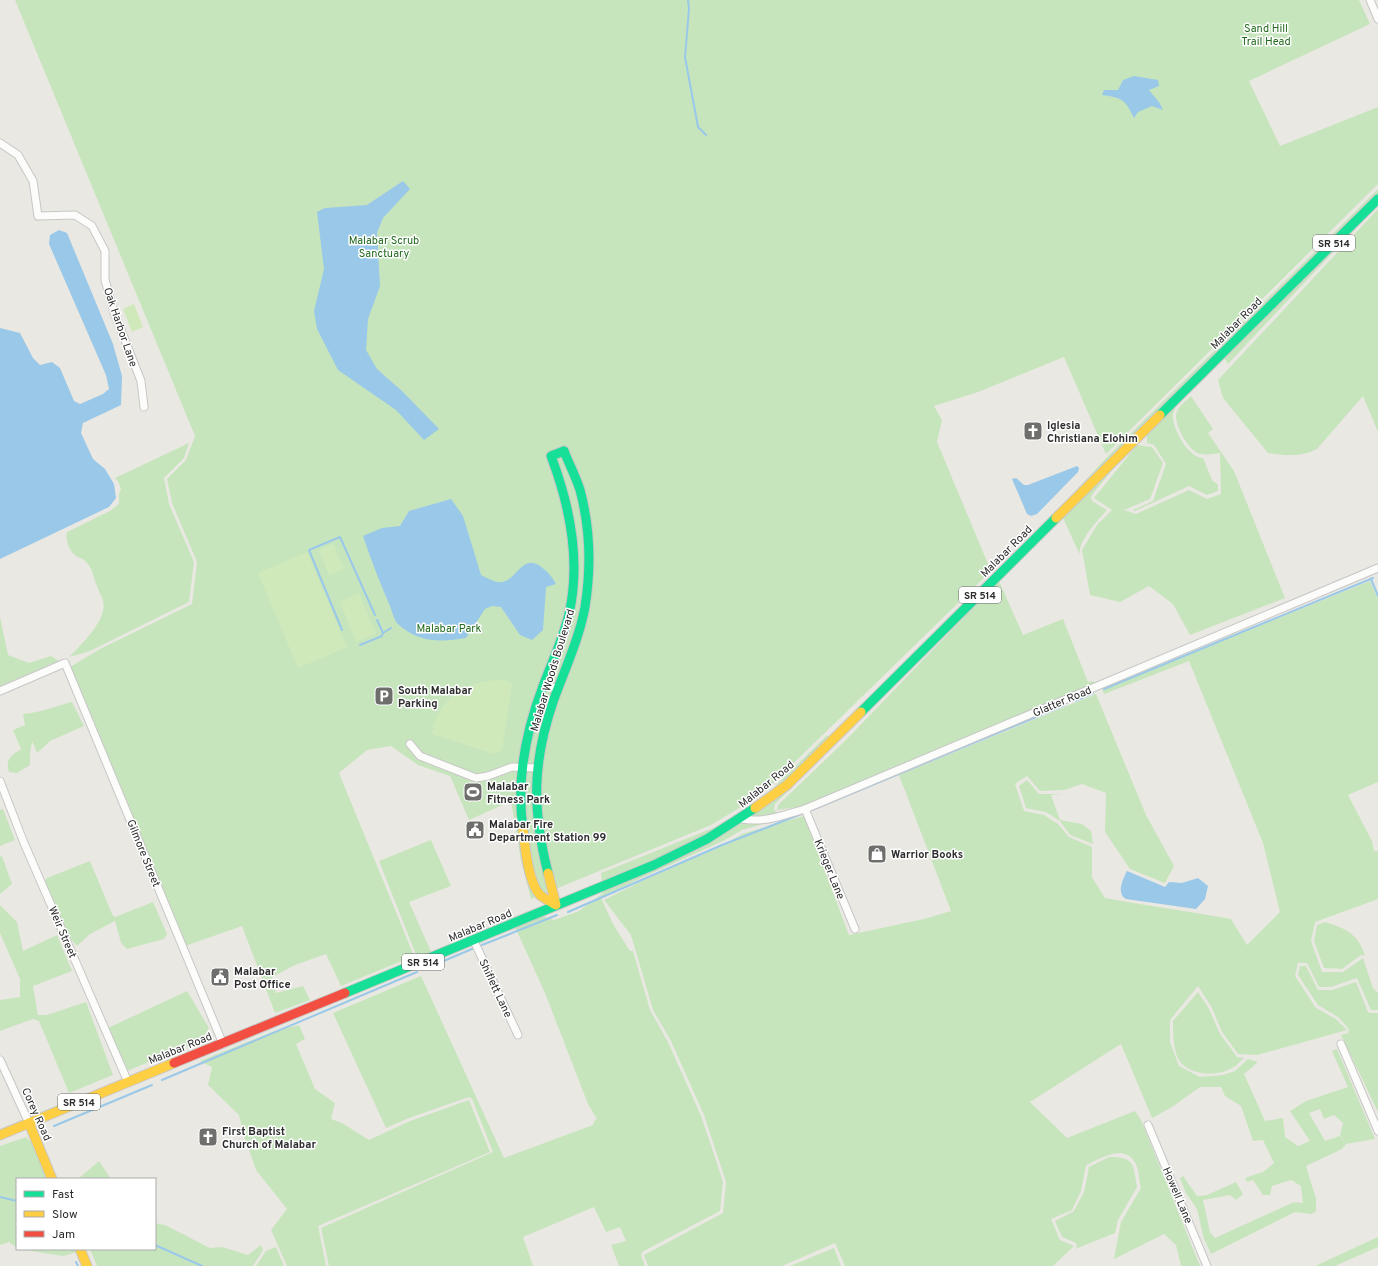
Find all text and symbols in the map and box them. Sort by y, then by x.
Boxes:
park label: Sand Hill Trail Head [1241,22,1291,49]
park label: Malabar Scrub Sanctuary [349,234,419,261]
road number: SR 514 [1313,235,1355,251]
street label: Oak Harbor Lane [100,286,140,369]
street label: Malabar Road [1208,295,1266,353]
place label: Iglesia Christiana Elohim [1047,419,1138,446]
church icon: Iglesia Christiana Elohim [1022,420,1044,442]
street label: Malabar Road [978,523,1036,581]
road number: SR 514 [959,587,1001,603]
street label: Malabar Woods Boulevard [528,607,578,733]
park label: Malabar Park [417,622,482,636]
street label: Glatter Road [1031,683,1094,721]
place label: South Malabar Parking [398,684,473,711]
parking icon: South Malabar Parking [373,685,395,707]
street label: Malabar Road [736,758,797,811]
place label: Malabar Fitness Park [487,780,550,807]
sports icon: Malabar Fitness Park [462,781,484,803]
street label: Gilmore Street [123,818,163,889]
place label: Malabar Fire Department Station 99 [489,818,606,845]
public building icon: Malabar Fire Department Station 99 [464,819,486,841]
street label: Krieger Lane [811,837,848,902]
shop icon: Warrior Books [866,843,888,865]
place label: Warrior Books [891,848,963,862]
street label: Weir Street [45,904,79,960]
street label: Malabar Road [447,906,514,946]
road number: SR 514 [402,954,444,970]
street label: Shiflett Lane [475,957,515,1020]
place label: Malabar Post Office [234,965,291,992]
public building icon: Malabar Post Office [209,966,231,988]
street label: Malabar Road [146,1030,214,1068]
street label: Corey Road [18,1086,54,1143]
road number: SR 514 [58,1094,100,1110]
place label: First Baptist Church of Malabar [222,1125,316,1152]
church icon: First Baptist Church of Malabar [197,1126,219,1148]
street label: Howell Lane [1159,1165,1195,1226]
legend [16,1178,156,1250]
text: Fast [52,1187,74,1203]
text: Slow [52,1207,78,1223]
text: Jam [52,1227,75,1243]

